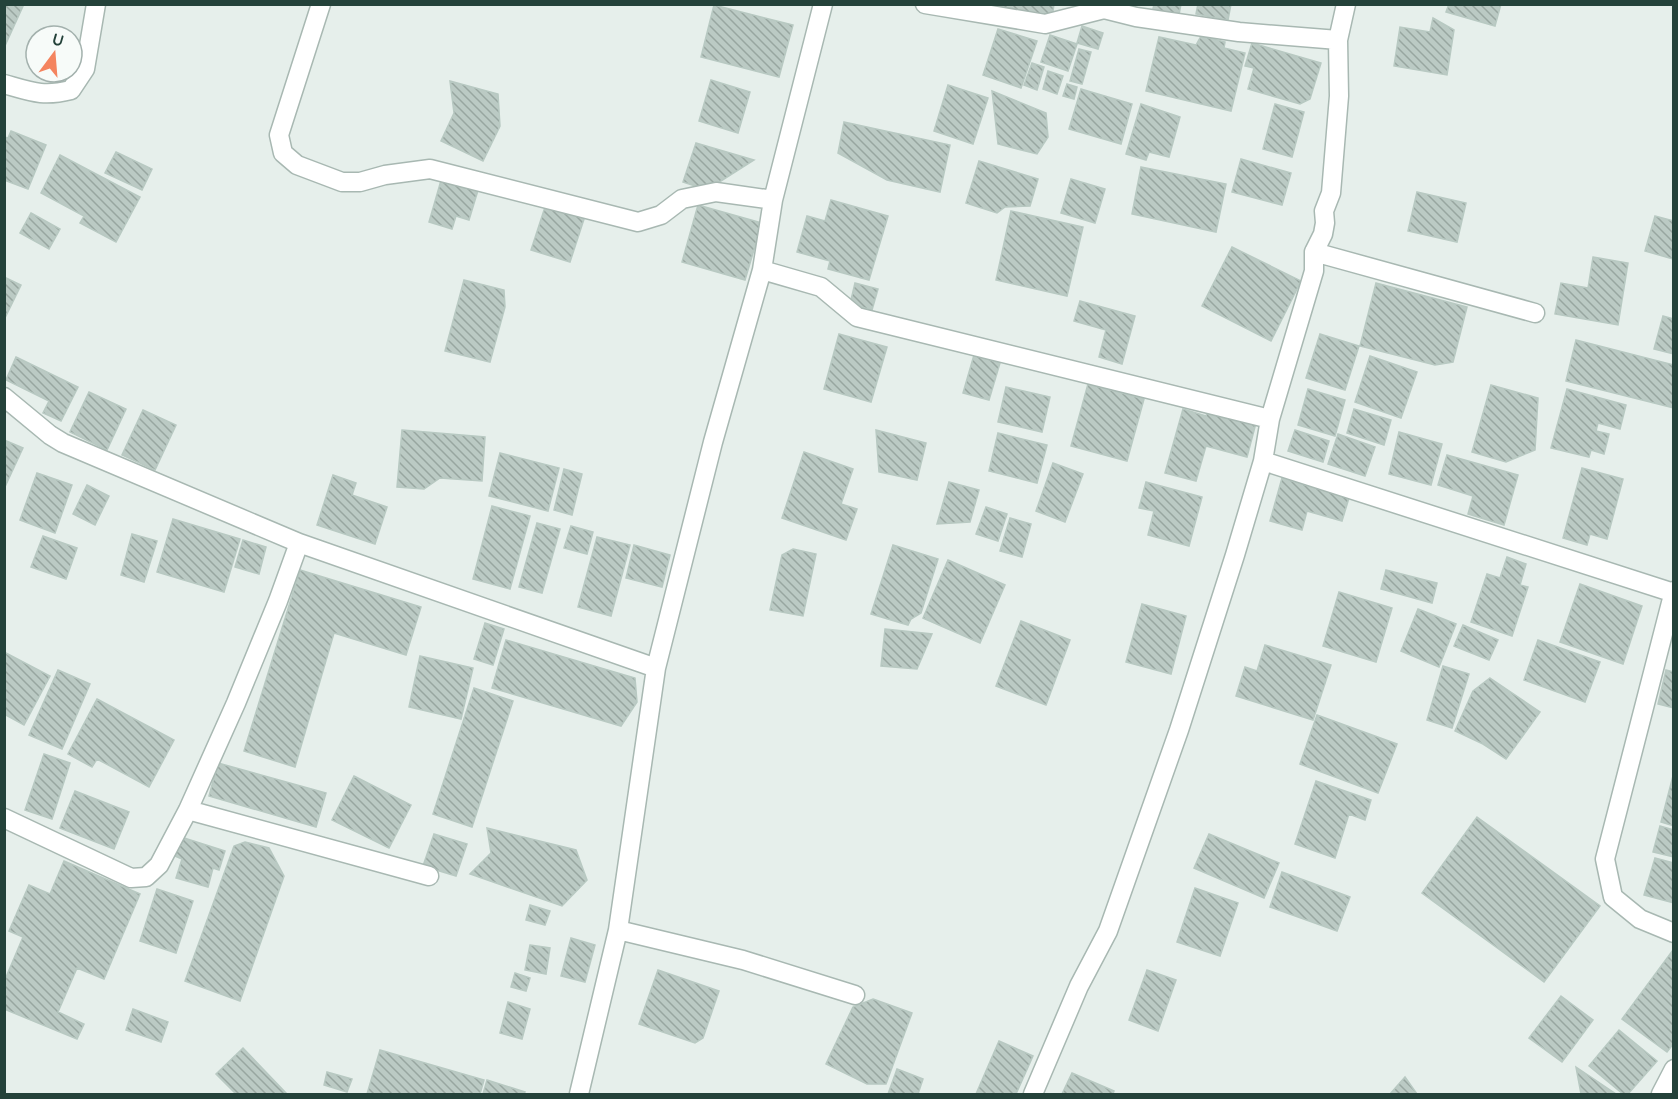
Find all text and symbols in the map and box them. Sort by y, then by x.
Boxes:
north arrow [24,24,84,84]
text: U [50,28,66,51]

